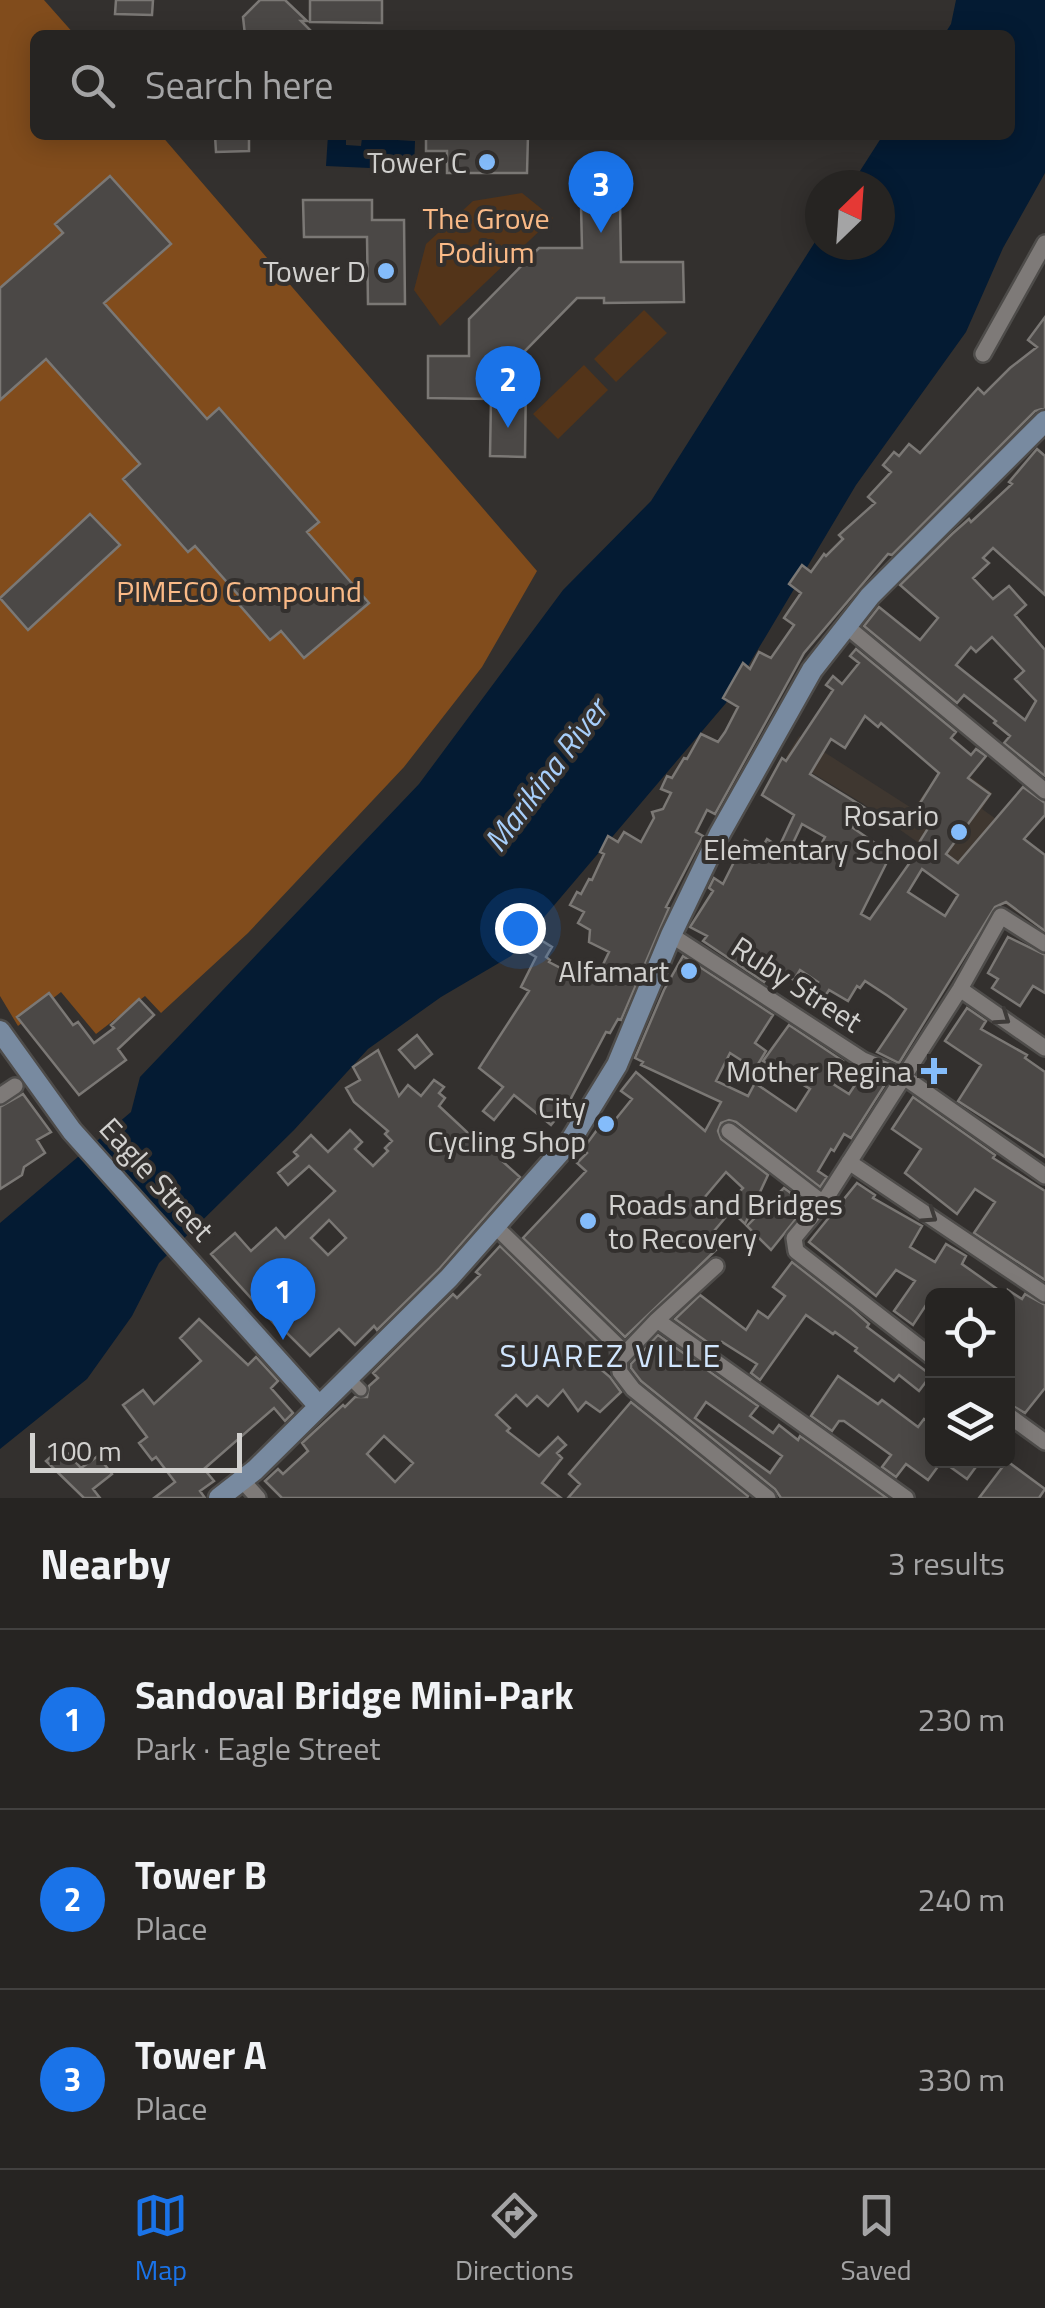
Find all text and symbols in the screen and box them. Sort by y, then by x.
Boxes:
search box [30,30,1015,140]
text: Search here [145,56,333,114]
icon: search [65,58,120,113]
place label: Tower C [367,139,467,185]
pin: 3 [568,150,634,233]
marker: Tower C [476,151,498,173]
north arrow [805,170,895,260]
park label: The Grove Podium [422,195,550,275]
place label: Tower D [263,248,366,294]
marker: Tower D [375,260,397,282]
pin: 2 [476,346,540,428]
park label: PIMECO Compound [116,568,362,614]
water label: Marikina River [471,685,621,862]
place label: Rosario Elementary School [703,792,939,872]
marker: Rosario Elementary School [948,821,970,843]
your location [495,903,546,954]
street label: Ruby Street [722,924,872,1044]
place label: Alfamart [558,948,669,994]
marker: Alfamart [678,960,700,982]
one-way arrow [991,1006,1010,1024]
place label: Mother Regina [726,1048,912,1094]
marker: Mother Regina [921,1058,947,1084]
place label: City Cycling Shop [427,1084,586,1164]
street label: Eagle Street [89,1107,226,1252]
marker: City Cycling Shop [595,1113,617,1135]
place label: Roads and Bridges to Recovery [608,1181,843,1261]
one-way arrow [920,1204,938,1223]
marker: Roads and Bridges to Recovery [577,1210,599,1232]
pin: 1 [250,1258,316,1340]
map controls [925,1288,1015,1468]
button: locate [925,1288,1015,1378]
district label: SUAREZ VILLE [499,1331,723,1379]
button: layers [925,1378,1015,1468]
scale bar [30,1428,242,1472]
text: 100 m [45,1429,122,1472]
text: Nearby [40,1531,171,1595]
text: 3 results [888,1539,1005,1587]
text: Sandoval Bridge Mini-Park [135,1666,574,1724]
text: 1 [64,1695,81,1743]
text: 230 m [917,1695,1005,1743]
text: Park · Eagle Street [135,1724,381,1772]
text: Tower B [135,1846,267,1904]
text: 2 [64,1875,81,1923]
text: 240 m [917,1875,1005,1923]
text: Place [135,1904,207,1952]
text: Tower A [135,2026,267,2084]
text: 3 [64,2055,81,2103]
text: 330 m [917,2055,1005,2103]
text: Place [135,2084,207,2132]
tab: Map [133,2188,188,2291]
tab: Directions [455,2188,574,2291]
tab: Saved [840,2188,912,2291]

